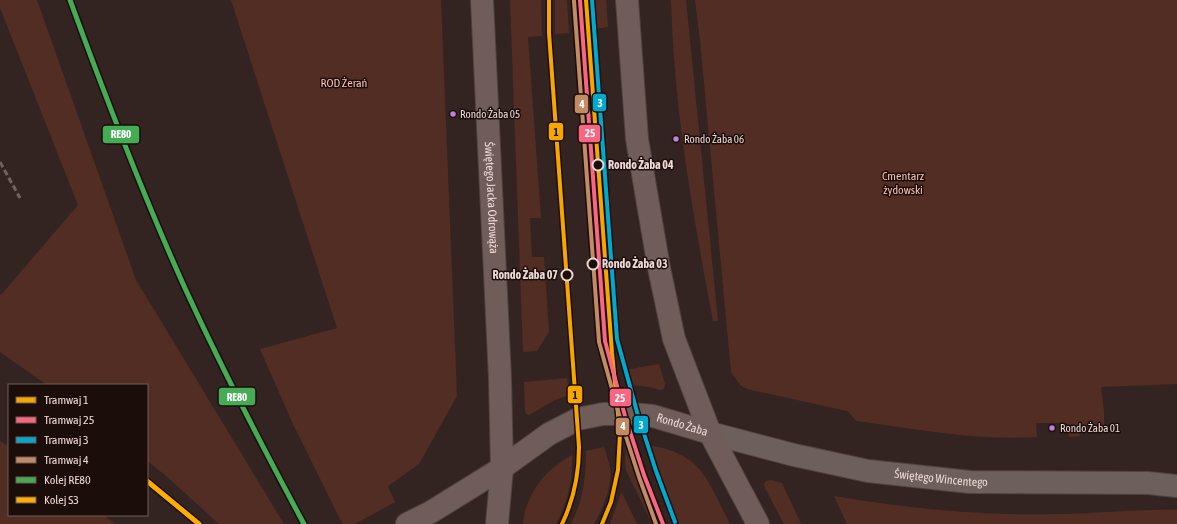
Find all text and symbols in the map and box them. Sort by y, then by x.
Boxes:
park label: ROD Żerań [321,76,367,90]
line badge: 3 [592,93,607,112]
line badge: 4 [574,94,589,114]
text: 3 [597,97,603,109]
text: 4 [578,98,585,110]
place label: Rondo Żaba 05 [460,108,520,120]
marker: Rondo Żaba 05 [448,109,458,119]
line badge: 1 [548,122,564,141]
line badge: 25 [578,124,601,143]
line badge: RE80 [102,125,140,144]
text: 1 [553,126,559,138]
text: 25 [585,127,595,139]
text: RE80 [111,128,131,140]
place label: Rondo Żaba 06 [684,133,744,145]
marker: Rondo Żaba 06 [671,134,681,144]
street label: Świętego Jacka Odrowąża [482,141,501,254]
place label: Rondo Żaba 04 [608,157,674,172]
marker: Rondo Żaba 04 [591,158,605,172]
park label: Cmentarz żydowski [882,169,925,197]
place label: Rondo Żaba 03 [602,256,668,271]
marker: Rondo Żaba 03 [586,257,600,271]
place label: Rondo Żaba 07 [492,267,558,282]
marker: Rondo Żaba 07 [560,268,574,282]
legend [8,384,148,516]
line badge: 1 [567,385,583,404]
line badge: RE80 [218,387,256,406]
line badge: 25 [609,388,632,407]
text: 1 [572,389,578,401]
text: RE80 [227,391,247,403]
text: 25 [615,392,625,404]
text: Tramwaj 1 [44,393,89,407]
street label: Rondo Żaba [655,410,709,439]
text: Tramwaj 25 [44,413,94,427]
line badge: 3 [633,415,649,434]
line badge: 4 [615,417,630,436]
text: 3 [638,419,644,431]
text: 4 [619,420,626,432]
place label: Rondo Żaba 01 [1060,422,1120,434]
marker: Rondo Żaba 01 [1047,423,1057,433]
text: Tramwaj 3 [44,433,89,447]
text: Tramwaj 4 [44,453,89,467]
street label: Świętego Wincentego [894,467,988,489]
text: Kolej RE80 [44,473,91,487]
text: Kolej S3 [44,493,79,507]

